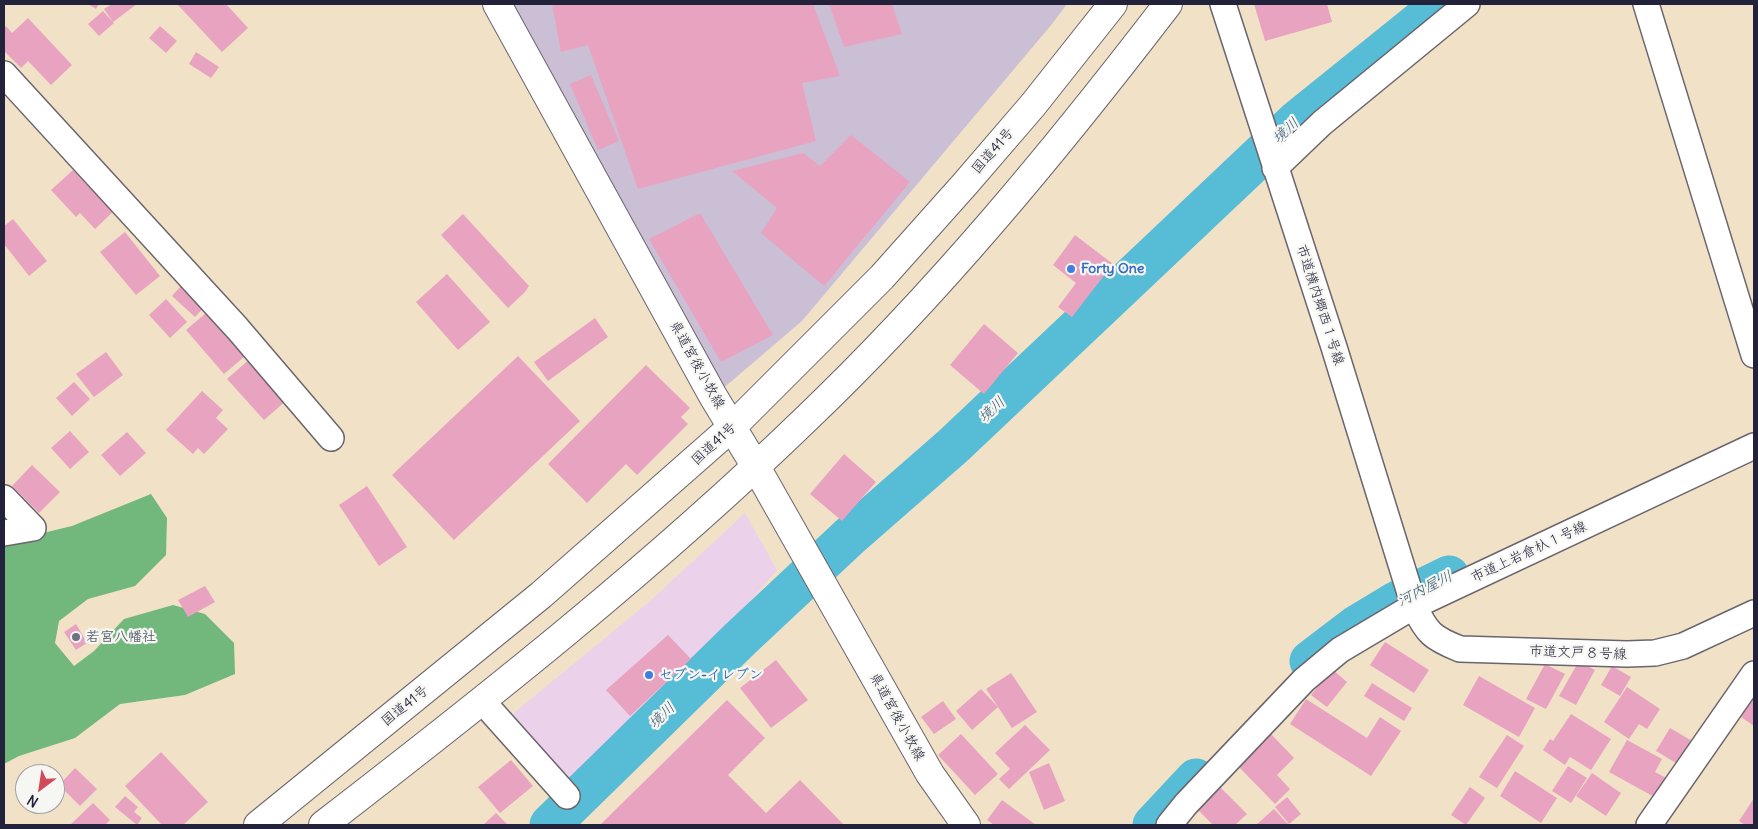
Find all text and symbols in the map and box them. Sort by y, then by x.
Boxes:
water label: 境川 [1269,114,1303,148]
street label: 国道41号 [968,125,1018,177]
street label: 市道横内郷西１号線 [1293,242,1347,368]
place label: Forty One [1081,261,1144,277]
marker: Forty One [1065,263,1077,275]
street label: 県道宮後小牧線 [666,318,728,412]
water label: 境川 [975,393,1009,427]
street label: 国道41号 [688,419,740,469]
street label: 市道上岩倉杁１号線 [1468,518,1590,586]
water label: 河内屋川 [1394,567,1456,611]
place label: 若宮八幡社 [86,629,156,645]
marker: 若宮八幡社 [70,631,82,643]
street label: 市道文戸８号線 [1529,643,1627,663]
place label: セブン-イレブン [659,667,763,683]
marker: セブン-イレブン [643,669,655,681]
street label: 県道宮後小牧線 [866,670,928,764]
street label: 国道41号 [378,682,432,730]
water label: 境川 [645,699,679,733]
north arrow [15,764,65,814]
text: N [24,791,42,811]

